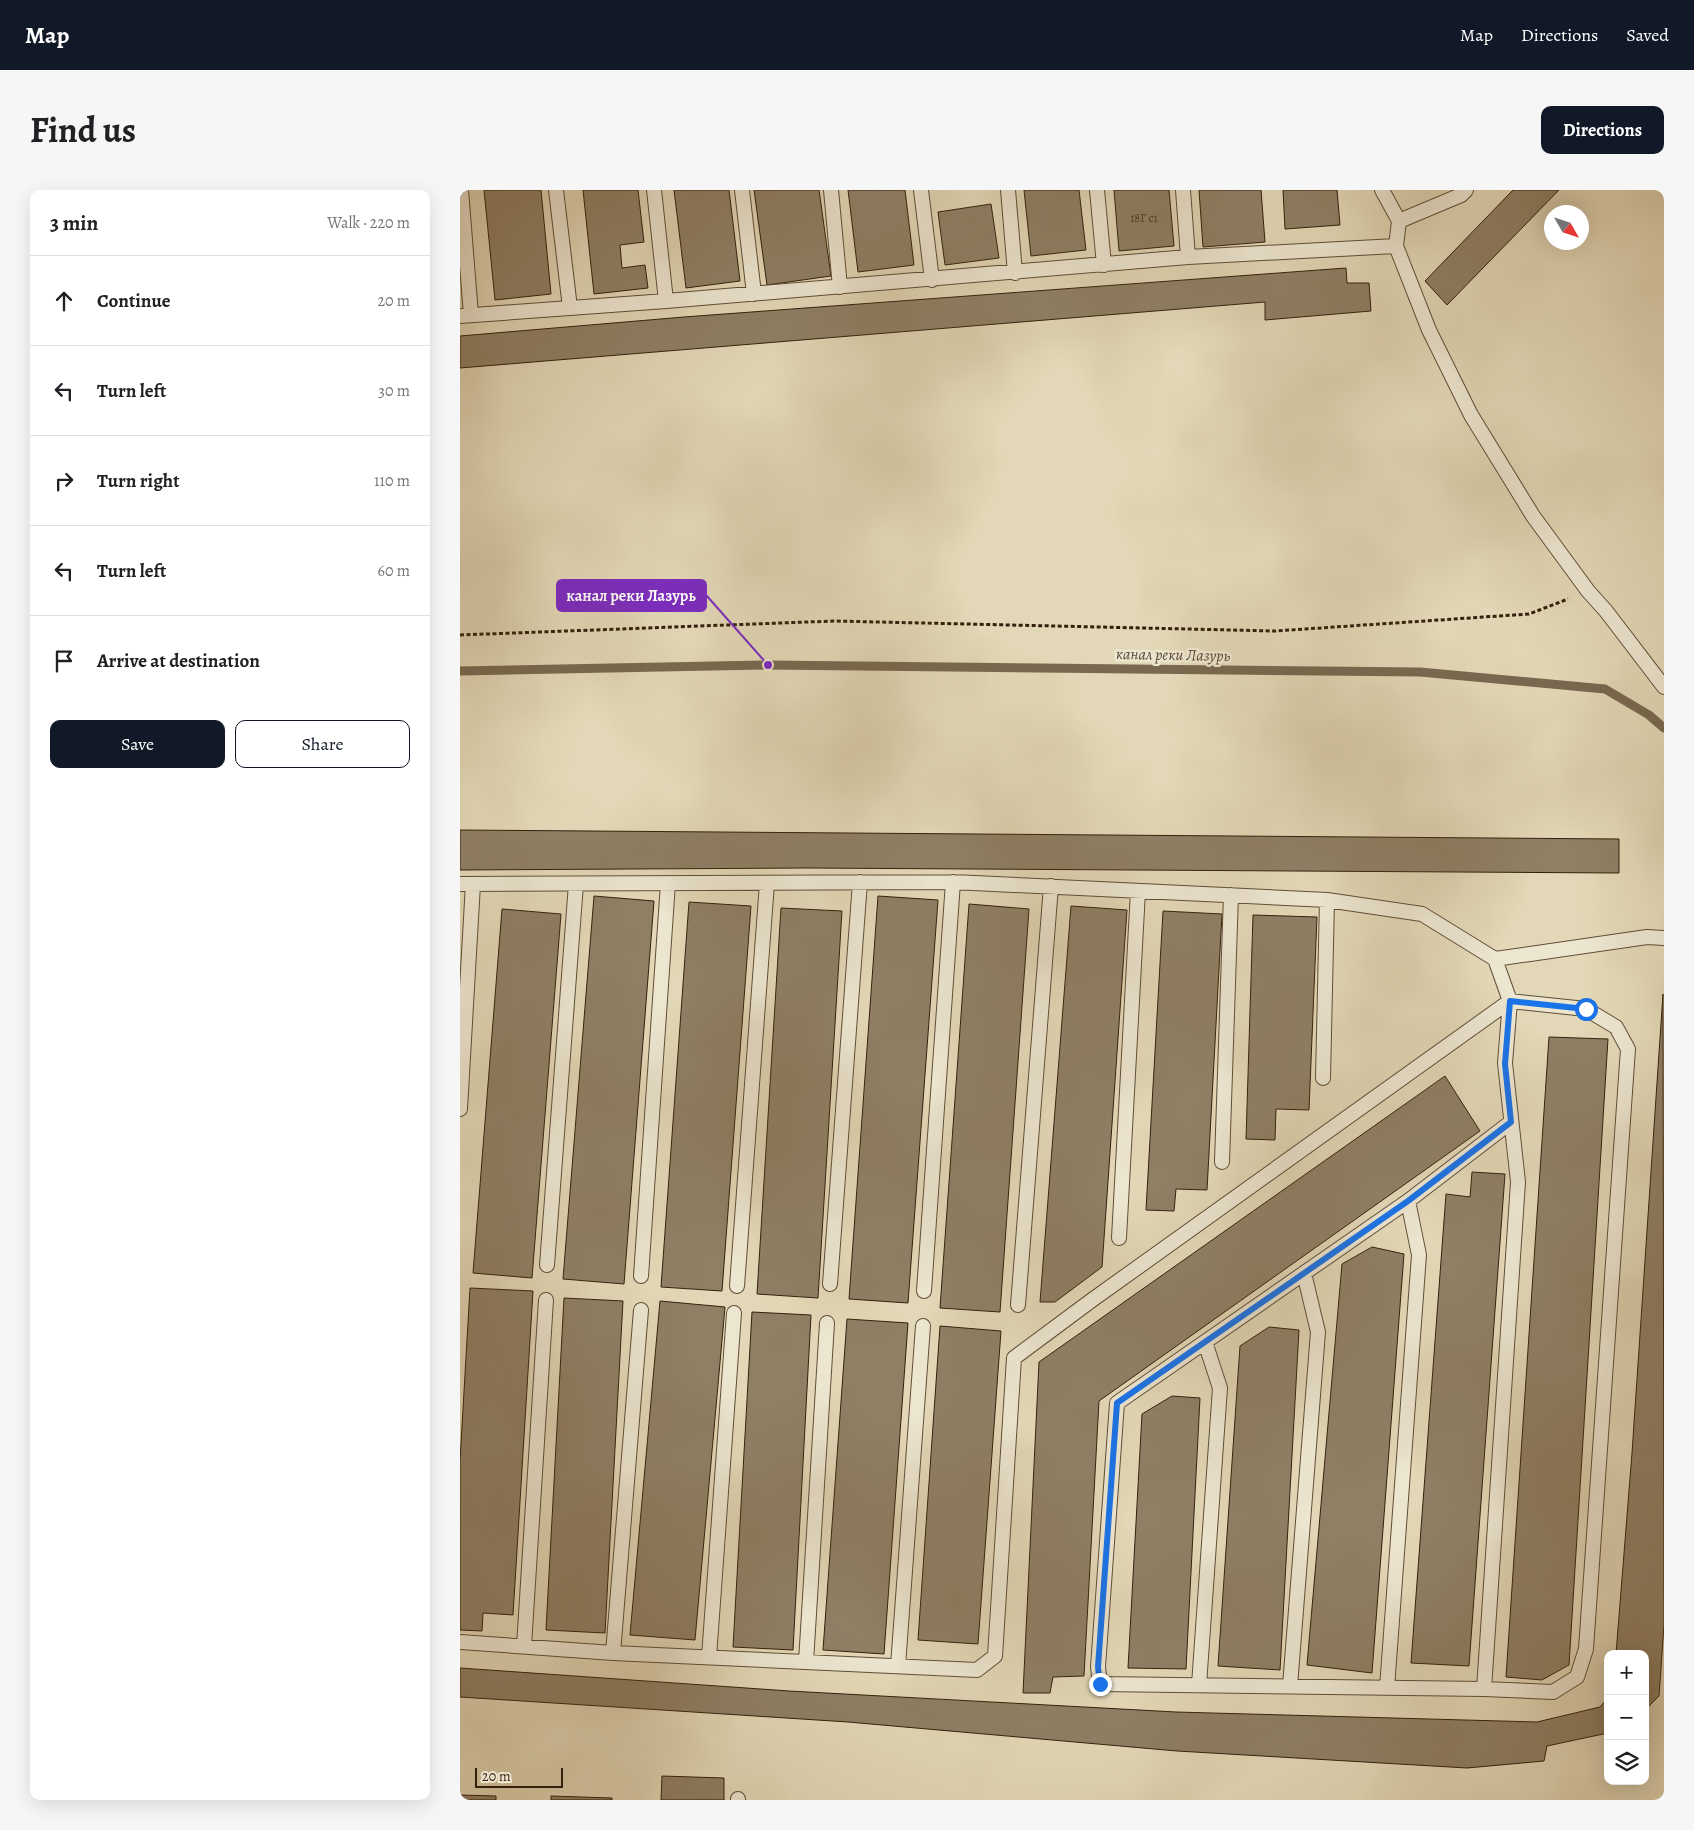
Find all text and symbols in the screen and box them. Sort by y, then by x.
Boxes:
text: Map [25,19,69,51]
text: Map [1460,23,1493,47]
text: Directions [1521,23,1598,47]
text: Saved [1626,23,1669,47]
text: Find us [30,106,136,154]
button: Directions [1541,106,1664,154]
north arrow [1544,205,1589,250]
text: 3 min [50,209,98,237]
house number: 18Г с1 [1130,210,1158,226]
text: Walk · 220 m [327,212,410,234]
icon: ahead [50,287,78,315]
text: Continue [97,288,171,314]
text: 20 m [377,290,410,312]
icon: left [50,377,78,405]
text: Turn left [97,378,166,404]
text: 30 m [378,380,410,402]
icon: right [50,467,78,495]
text: Turn right [97,468,179,494]
text: 110 m [374,470,410,492]
icon: left [50,557,78,585]
text: Turn left [97,558,166,584]
text: 60 m [378,560,410,582]
callout: канал реки Лазурь [557,580,706,611]
text: канал реки Лазурь [566,585,696,607]
water label: канал реки Лазурь [1116,643,1231,667]
icon: arrive [50,647,78,675]
text: Arrive at destination [97,648,260,674]
button: Save [50,720,225,768]
button: Share [235,720,410,768]
route start [1575,998,1598,1021]
map controls [1604,1650,1649,1785]
button: + [1604,1650,1649,1695]
route end [1089,1673,1112,1696]
button: − [1604,1695,1649,1740]
button: layers [1604,1740,1649,1785]
scale bar [475,1765,562,1788]
text: 20 m [482,1767,511,1786]

